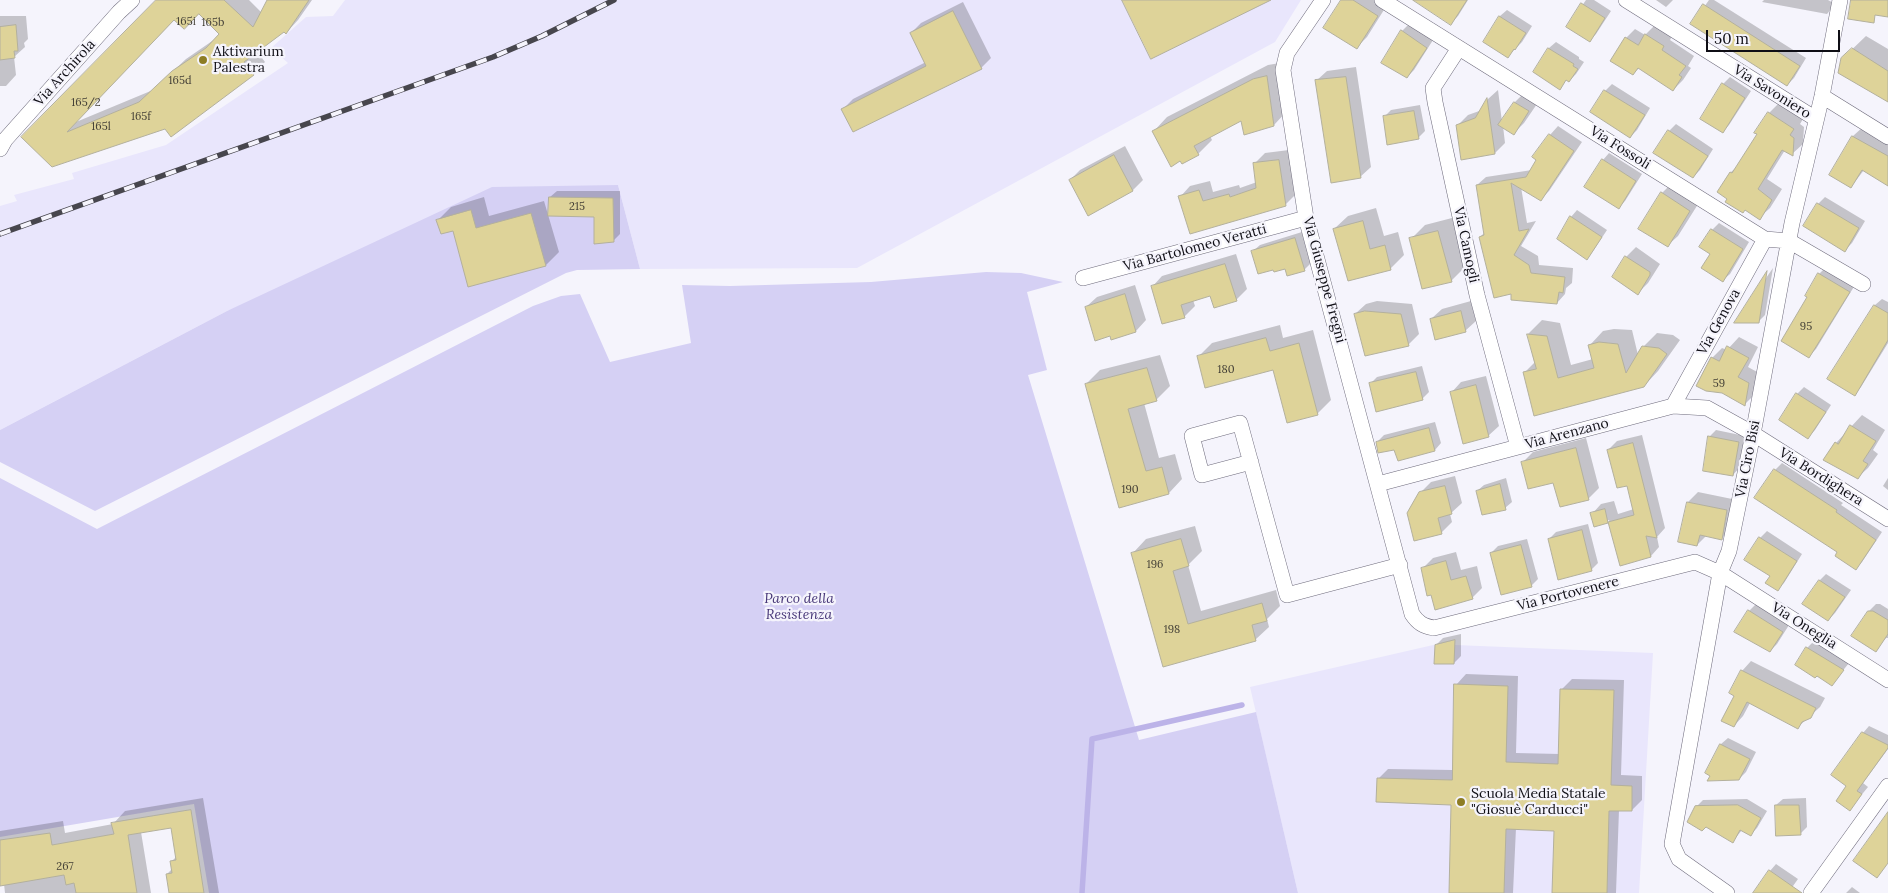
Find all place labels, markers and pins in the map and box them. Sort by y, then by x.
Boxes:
place label: Aktivarium Palestra [213,44,284,76]
marker: Aktivarium Palestra [197,54,209,66]
place label: Scuola Media Statale "Giosuè Carducci" [1471,786,1606,819]
marker: Scuola Media Statale "Giosuè Carducci" [1455,796,1467,808]

